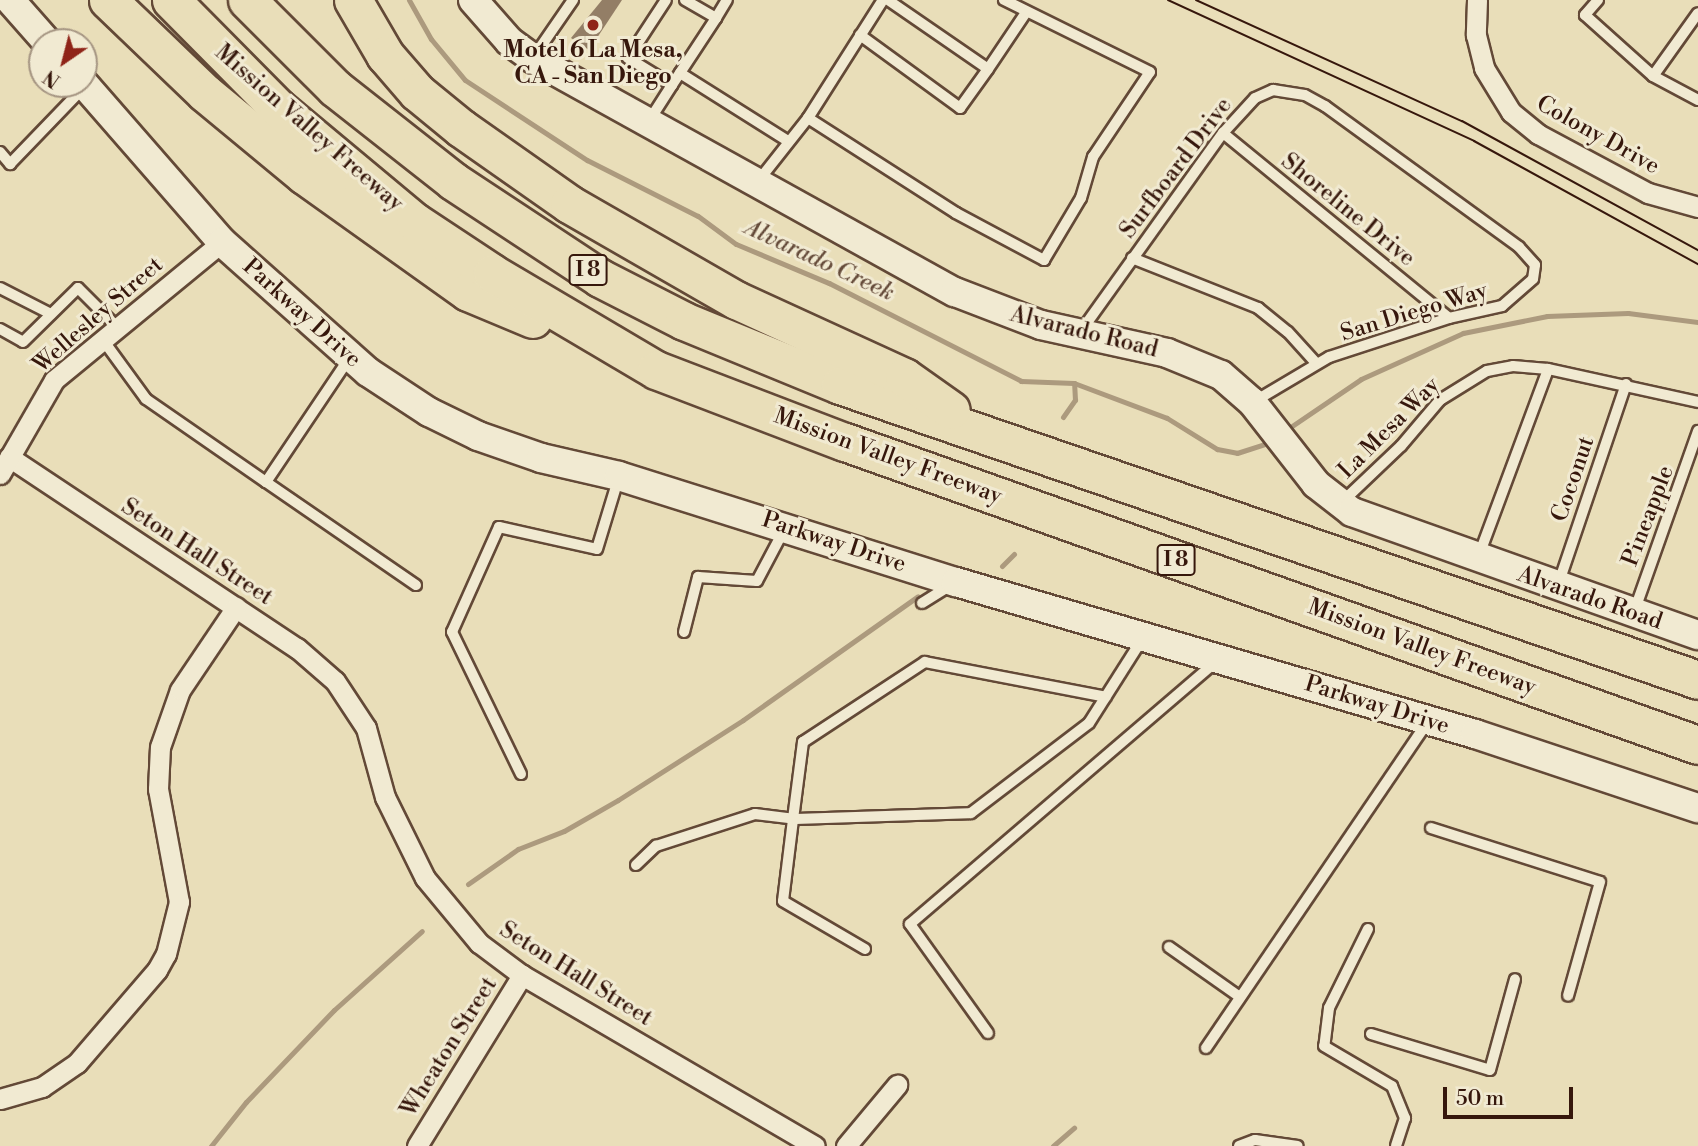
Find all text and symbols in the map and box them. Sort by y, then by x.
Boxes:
marker: Motel 6 La Mesa, CA - San Diego [585,17,601,33]
north arrow [28,28,98,98]
place label: Motel 6 La Mesa, CA - San Diego [503,36,683,90]
street label: Mission Valley Freeway [209,39,409,217]
text: N [39,64,65,93]
street label: Colony Drive [1532,90,1664,180]
street label: Surfboard Drive [1114,92,1238,244]
street label: Shoreline Drive [1276,148,1420,272]
water label: Alvarado Creek [740,214,898,308]
street label: Wellesley Street [27,251,169,379]
road number: I 8 [567,252,609,288]
street label: Parkway Drive [237,253,367,373]
street label: San Diego Way [1337,277,1491,347]
street label: Alvarado Road [1007,300,1161,364]
street label: La Mesa Way [1333,372,1445,484]
street label: Mission Valley Freeway [770,402,1006,510]
street label: Coconut [1546,433,1600,525]
street label: Pineapple [1616,462,1680,570]
street label: Seton Hall Street [116,493,278,611]
street label: Parkway Drive [759,506,909,578]
road number: I 8 [1155,542,1197,578]
street label: Alvarado Road [1514,560,1666,636]
street label: Mission Valley Freeway [1304,593,1540,701]
street label: Parkway Drive [1301,670,1453,740]
street label: Seton Hall Street [495,916,657,1032]
street label: Wheaton Street [395,972,503,1122]
scale bar [1446,1072,1576,1116]
text: 50 m [1456,1086,1504,1112]

